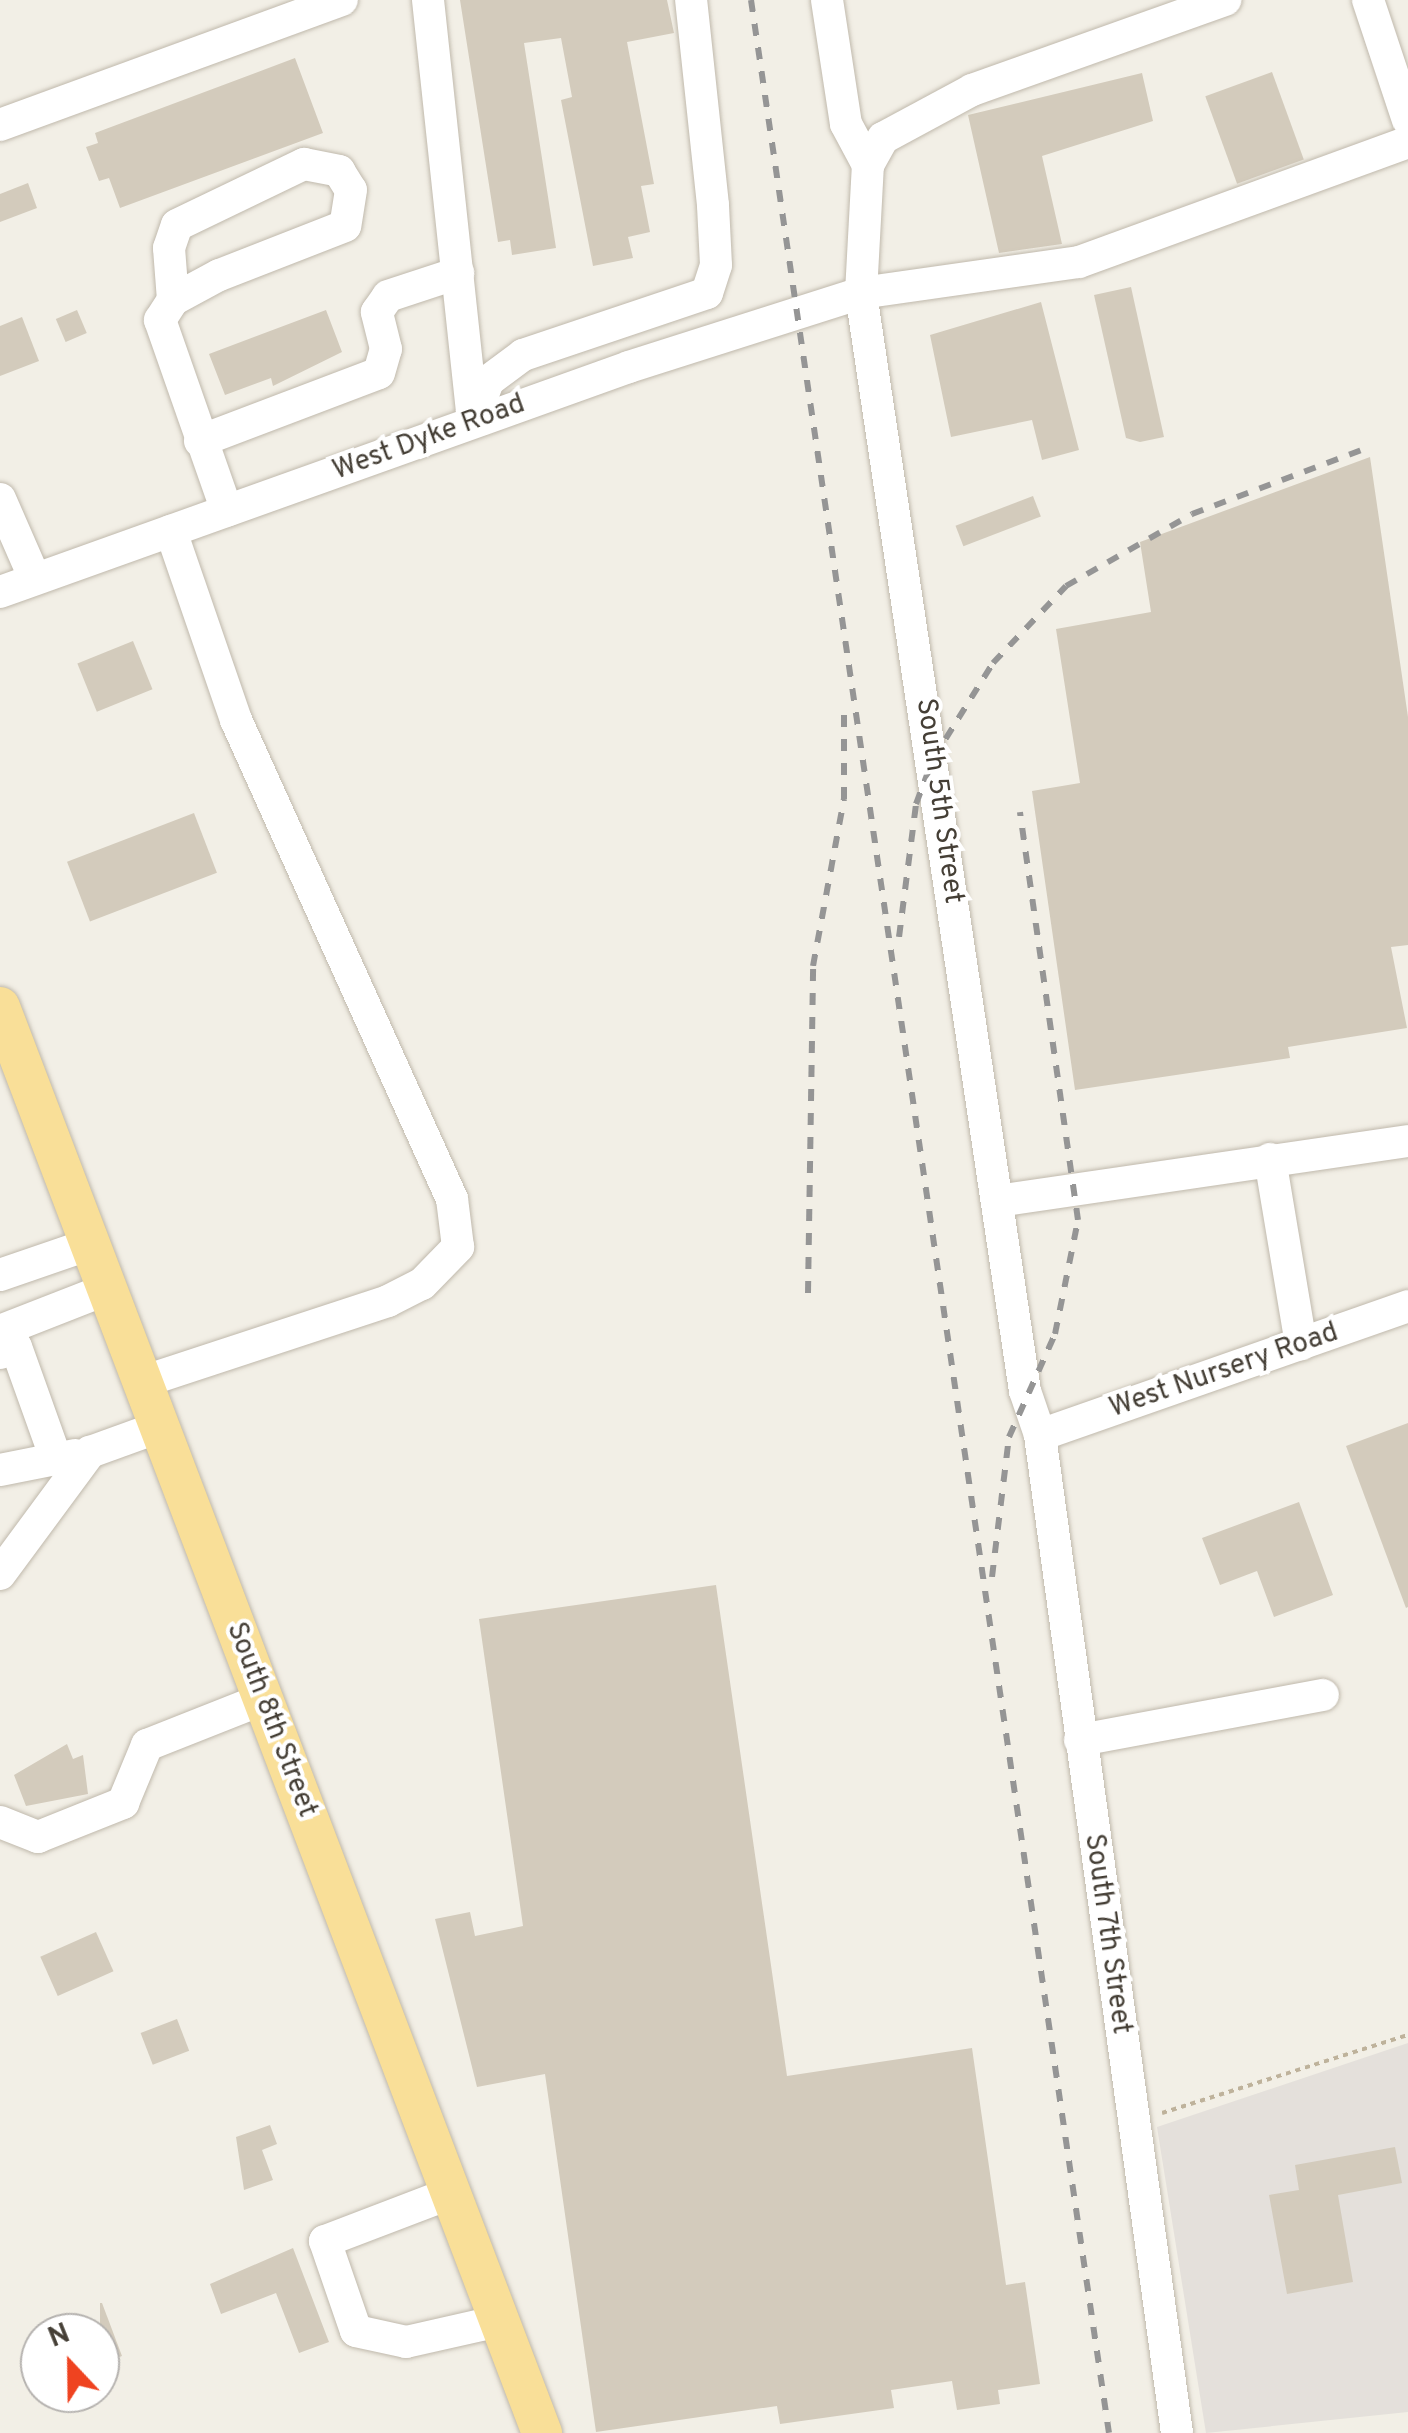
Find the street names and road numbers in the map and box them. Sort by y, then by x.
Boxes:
street label: West Dyke Road [328,388,530,488]
street label: South 5th Street [908,696,970,906]
street label: West Nursery Road [1105,1316,1343,1426]
street label: South 8th Street [218,1618,324,1822]
street label: South 7th Street [1076,1831,1138,2037]

